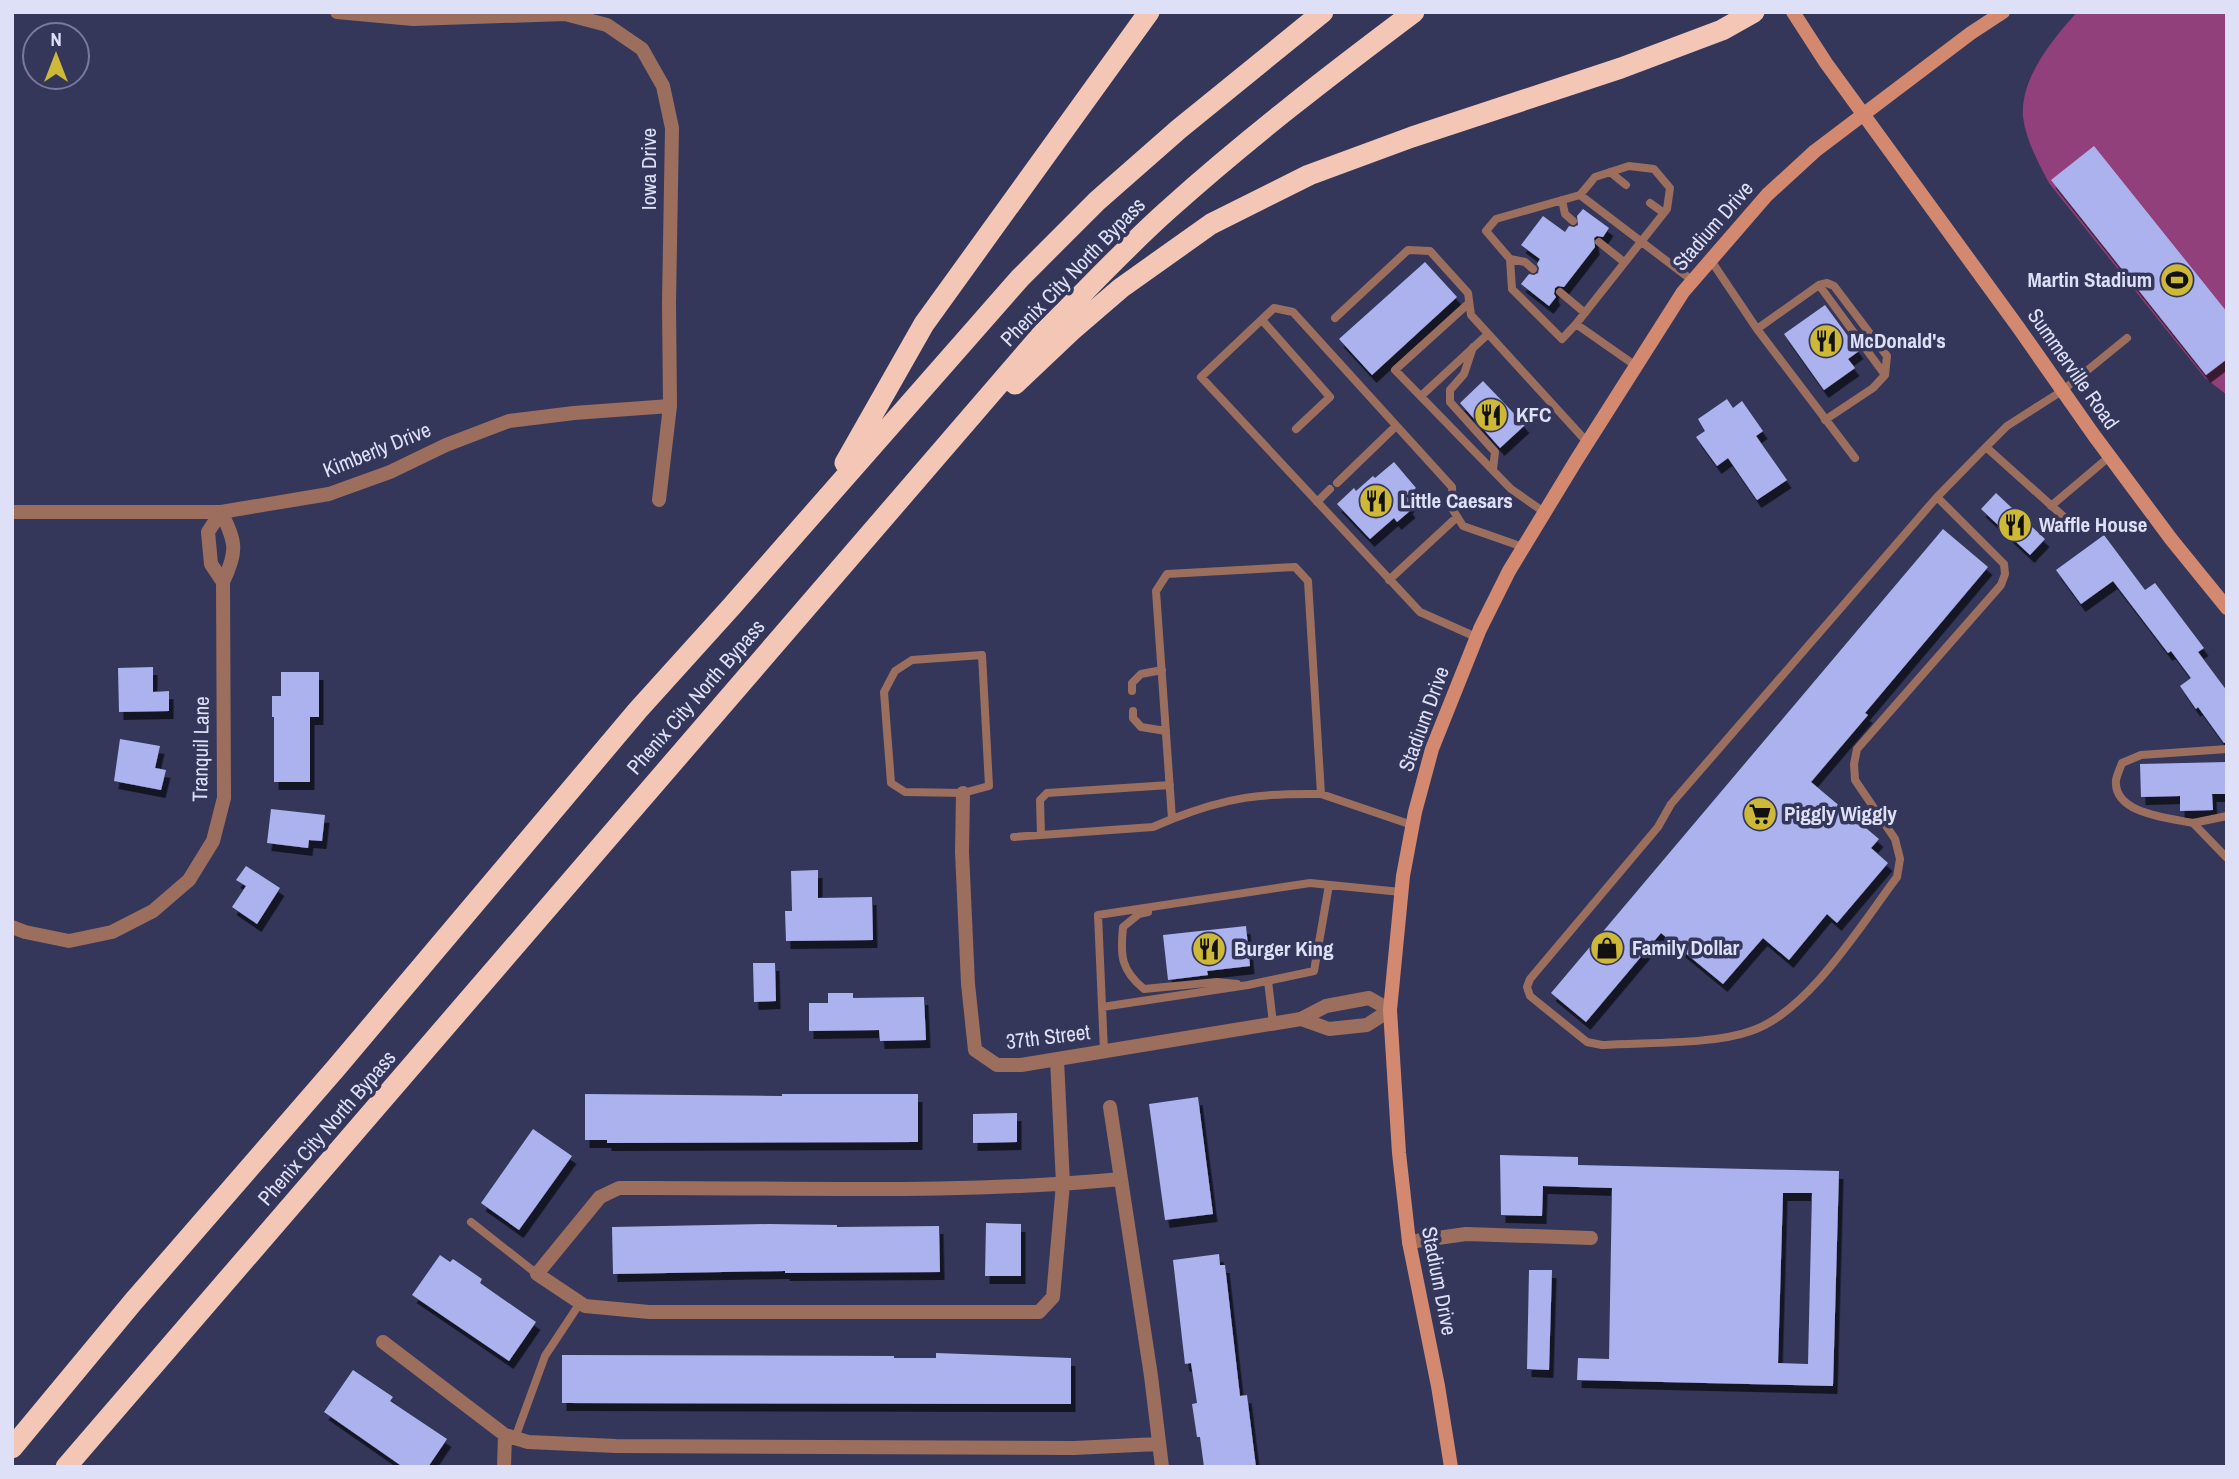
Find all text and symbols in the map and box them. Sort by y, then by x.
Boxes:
north arrow [21,21,91,91]
text: N [50,26,62,52]
street label: Iowa Drive [634,128,663,210]
street label: Stadium Drive [1666,175,1760,277]
street label: Phenix City North Bypass [994,191,1152,353]
sports icon: Martin Stadium [2158,261,2196,299]
place label: Martin Stadium [2028,265,2152,294]
street label: Summerville Road [2021,302,2126,435]
restaurant icon: McDonald's [1807,322,1845,360]
place label: McDonald's [1850,326,1946,355]
restaurant icon: KFC [1472,396,1510,434]
place label: KFC [1516,400,1551,429]
street label: Kimberly Drive [319,415,435,484]
restaurant icon: Little Caesars [1357,482,1395,520]
place label: Little Caesars [1400,486,1513,515]
restaurant icon: Waffle House [1996,506,2034,544]
place label: Waffle House [2039,510,2147,539]
street label: Phenix City North Bypass [620,613,771,781]
street label: Stadium Drive [1391,662,1456,776]
street label: Tranquil Lane [185,696,216,802]
supermarket icon: Piggly Wiggly [1741,795,1779,833]
place label: Piggly Wiggly [1784,799,1897,828]
shop icon: Family Dollar [1588,929,1626,967]
restaurant icon: Burger King [1190,930,1228,968]
place label: Family Dollar [1632,933,1740,962]
place label: Burger King [1234,934,1334,963]
street label: 37th Street [1004,1017,1092,1056]
street label: Phenix City North Bypass [251,1044,402,1212]
street label: Stadium Drive [1415,1224,1464,1338]

